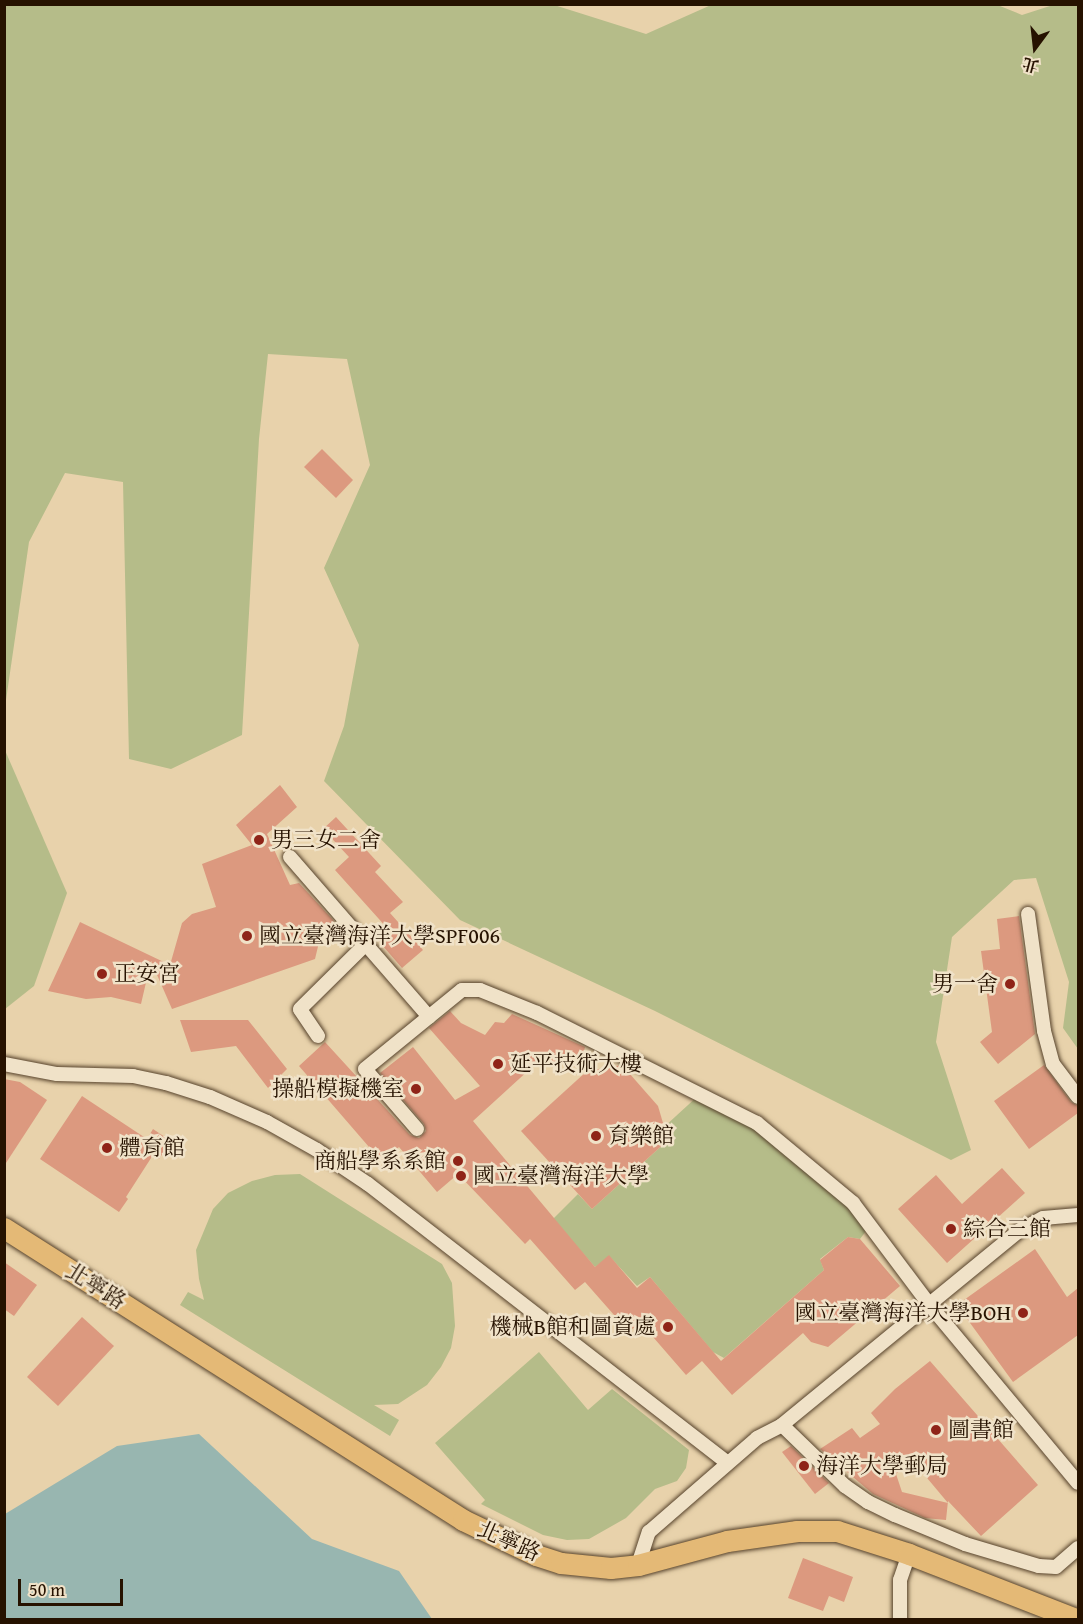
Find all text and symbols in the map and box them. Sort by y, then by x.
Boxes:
north arrow [1005,18,1065,78]
text: 北 [1020,52,1041,79]
place label: 男三女二舍 [271,827,381,853]
marker: 男三女二舍 [252,833,266,847]
place label: 國立臺灣海洋大學SPF006 [259,923,500,949]
marker: 國立臺灣海洋大學SPF006 [240,929,254,943]
place label: 正安宮 [114,961,180,987]
marker: 正安宮 [95,967,109,981]
place label: 男一舍 [932,971,998,997]
marker: 男一舍 [1003,977,1017,991]
place label: 延平技術大樓 [510,1051,642,1077]
marker: 延平技術大樓 [491,1057,505,1071]
place label: 操船模擬機室 [272,1076,404,1102]
marker: 操船模擬機室 [409,1082,423,1096]
place label: 育樂館 [608,1123,674,1149]
marker: 育樂館 [589,1129,603,1143]
place label: 體育館 [119,1135,185,1161]
marker: 體育館 [100,1141,114,1155]
place label: 商船學系系館 [314,1148,446,1174]
marker: 商船學系系館 [451,1154,465,1168]
place label: 國立臺灣海洋大學 [473,1163,649,1189]
marker: 國立臺灣海洋大學 [454,1169,468,1183]
place label: 綜合三館 [963,1216,1051,1242]
marker: 綜合三館 [944,1222,958,1236]
street label: 北寧路 [61,1257,131,1315]
place label: 國立臺灣海洋大學BOH [795,1300,1011,1326]
marker: 國立臺灣海洋大學BOH [1016,1306,1030,1320]
place label: 機械B館和圖資處 [490,1314,656,1340]
marker: 機械B館和圖資處 [661,1320,675,1334]
place label: 圖書館 [948,1417,1014,1443]
marker: 圖書館 [929,1423,943,1437]
place label: 海洋大學郵局 [816,1453,948,1479]
marker: 海洋大學郵局 [797,1459,811,1473]
street label: 北寧路 [473,1516,545,1566]
scale bar [21,1567,126,1605]
text: 50 m [29,1576,65,1603]

